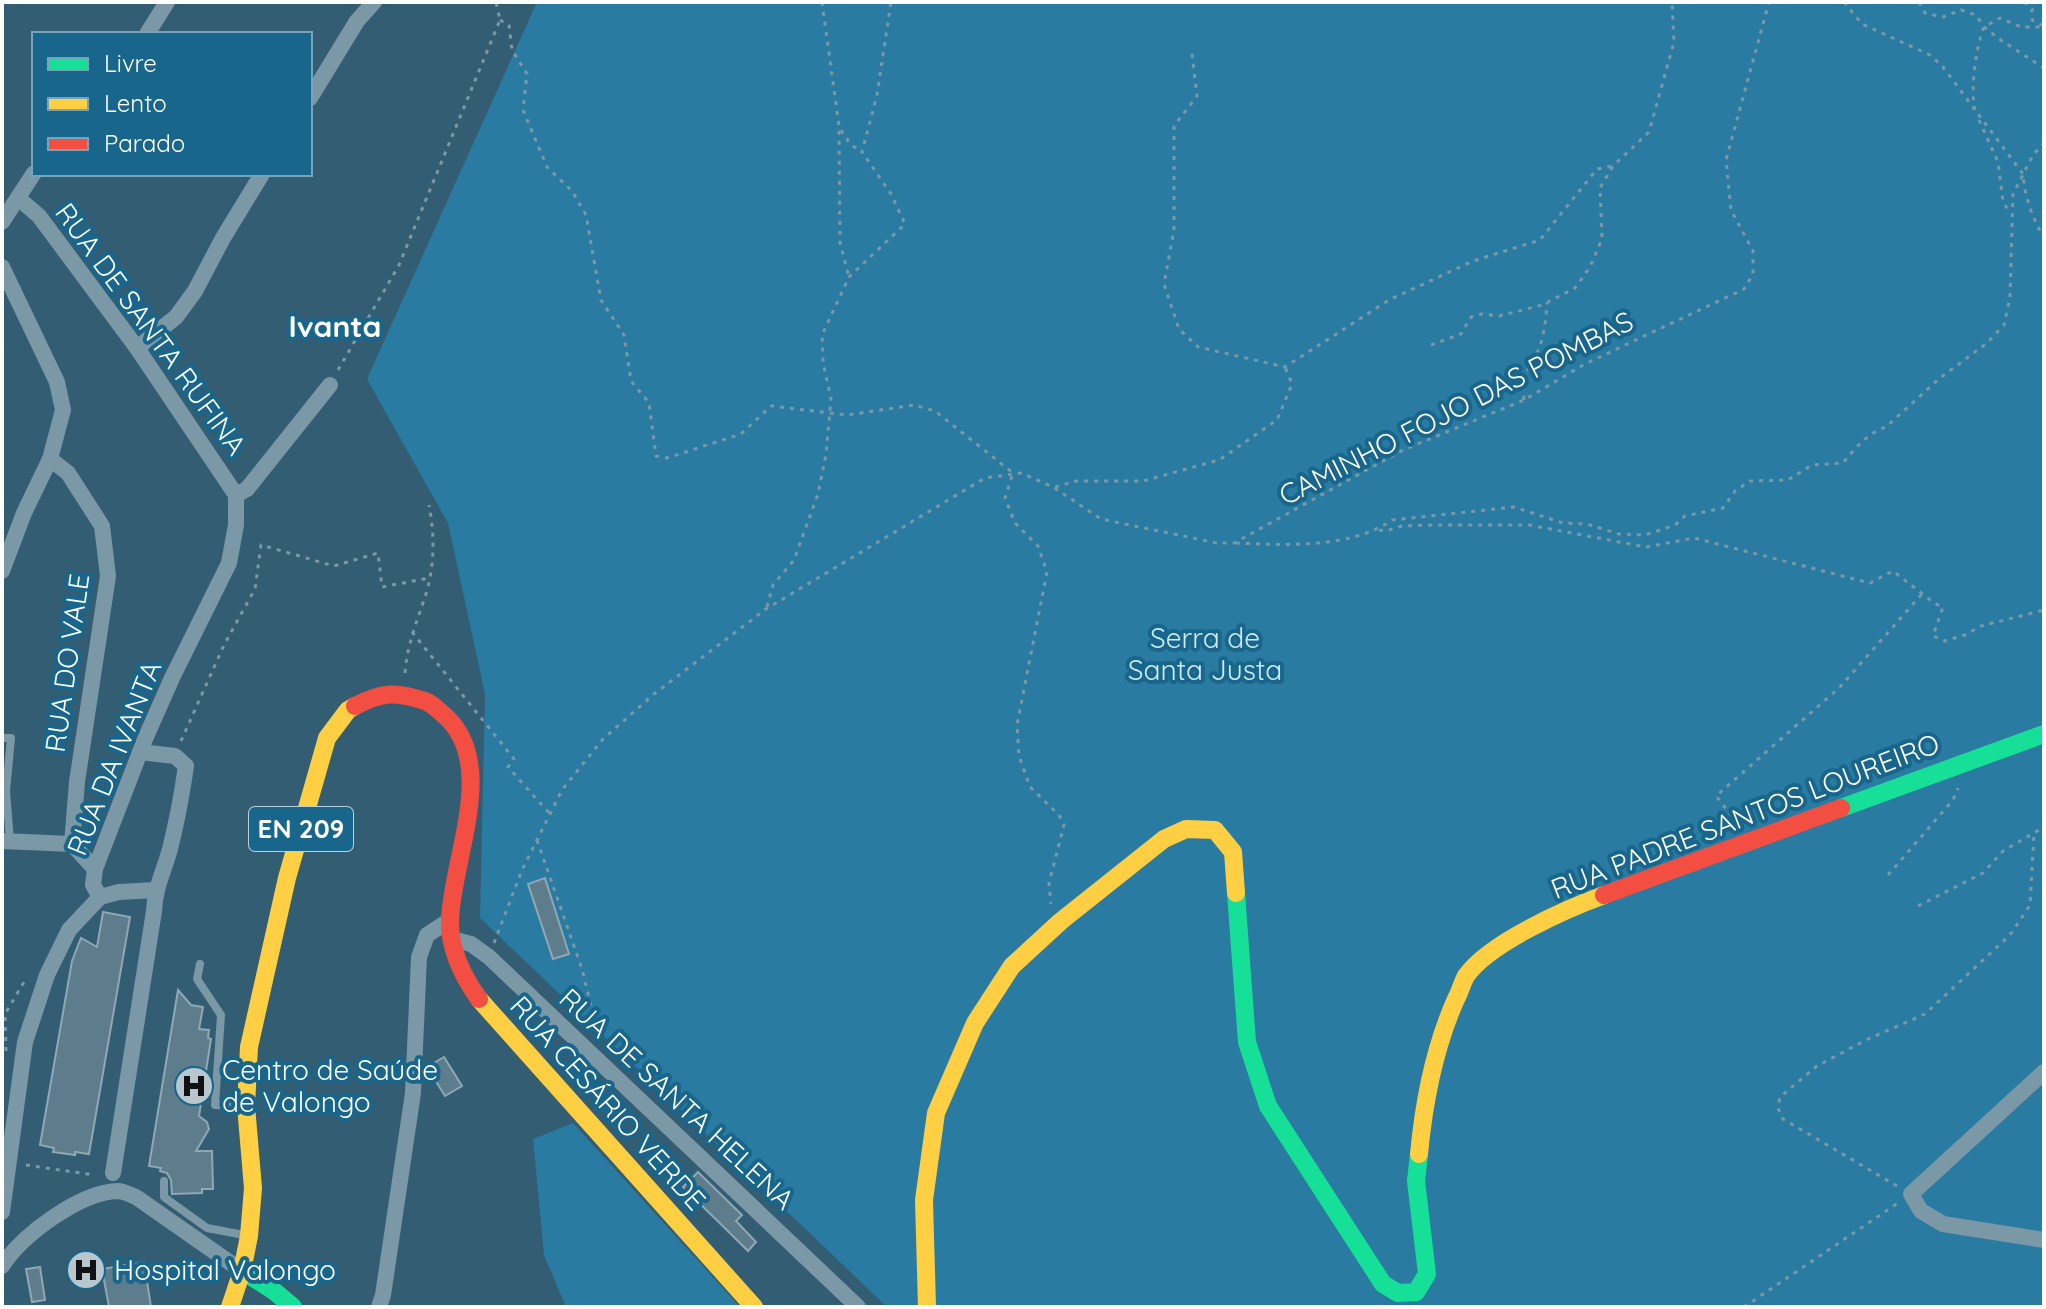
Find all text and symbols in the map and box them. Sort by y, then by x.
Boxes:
legend [32,32,312,176]
text: Livre [104,48,157,78]
text: Lento [104,88,167,118]
text: Parado [104,128,185,158]
street label: RUA DE SANTA RUFINA [48,196,255,462]
street label: CAMINHO FOJO DAS POMBAS [1273,303,1639,512]
district label: Ivanta [289,307,381,345]
street label: RUA DO VALE [37,571,96,754]
park label: Serra de Santa Justa [1128,620,1282,687]
street label: RUA DA IVANTA [59,655,168,860]
street label: RUA PADRE SANTOS LOUREIRO [1546,725,1944,906]
road number: EN 209 [249,807,353,851]
street label: RUA DE SANTA HELENA [553,981,802,1217]
street label: RUA CESÁRIO VERDE [503,988,714,1217]
place label: Centro de Saúde de Valongo [222,1052,438,1119]
hospital icon: Centro de Saúde de Valongo [173,1065,215,1107]
hospital icon: Hospital Valongo [65,1249,107,1291]
place label: Hospital Valongo [114,1252,336,1287]

